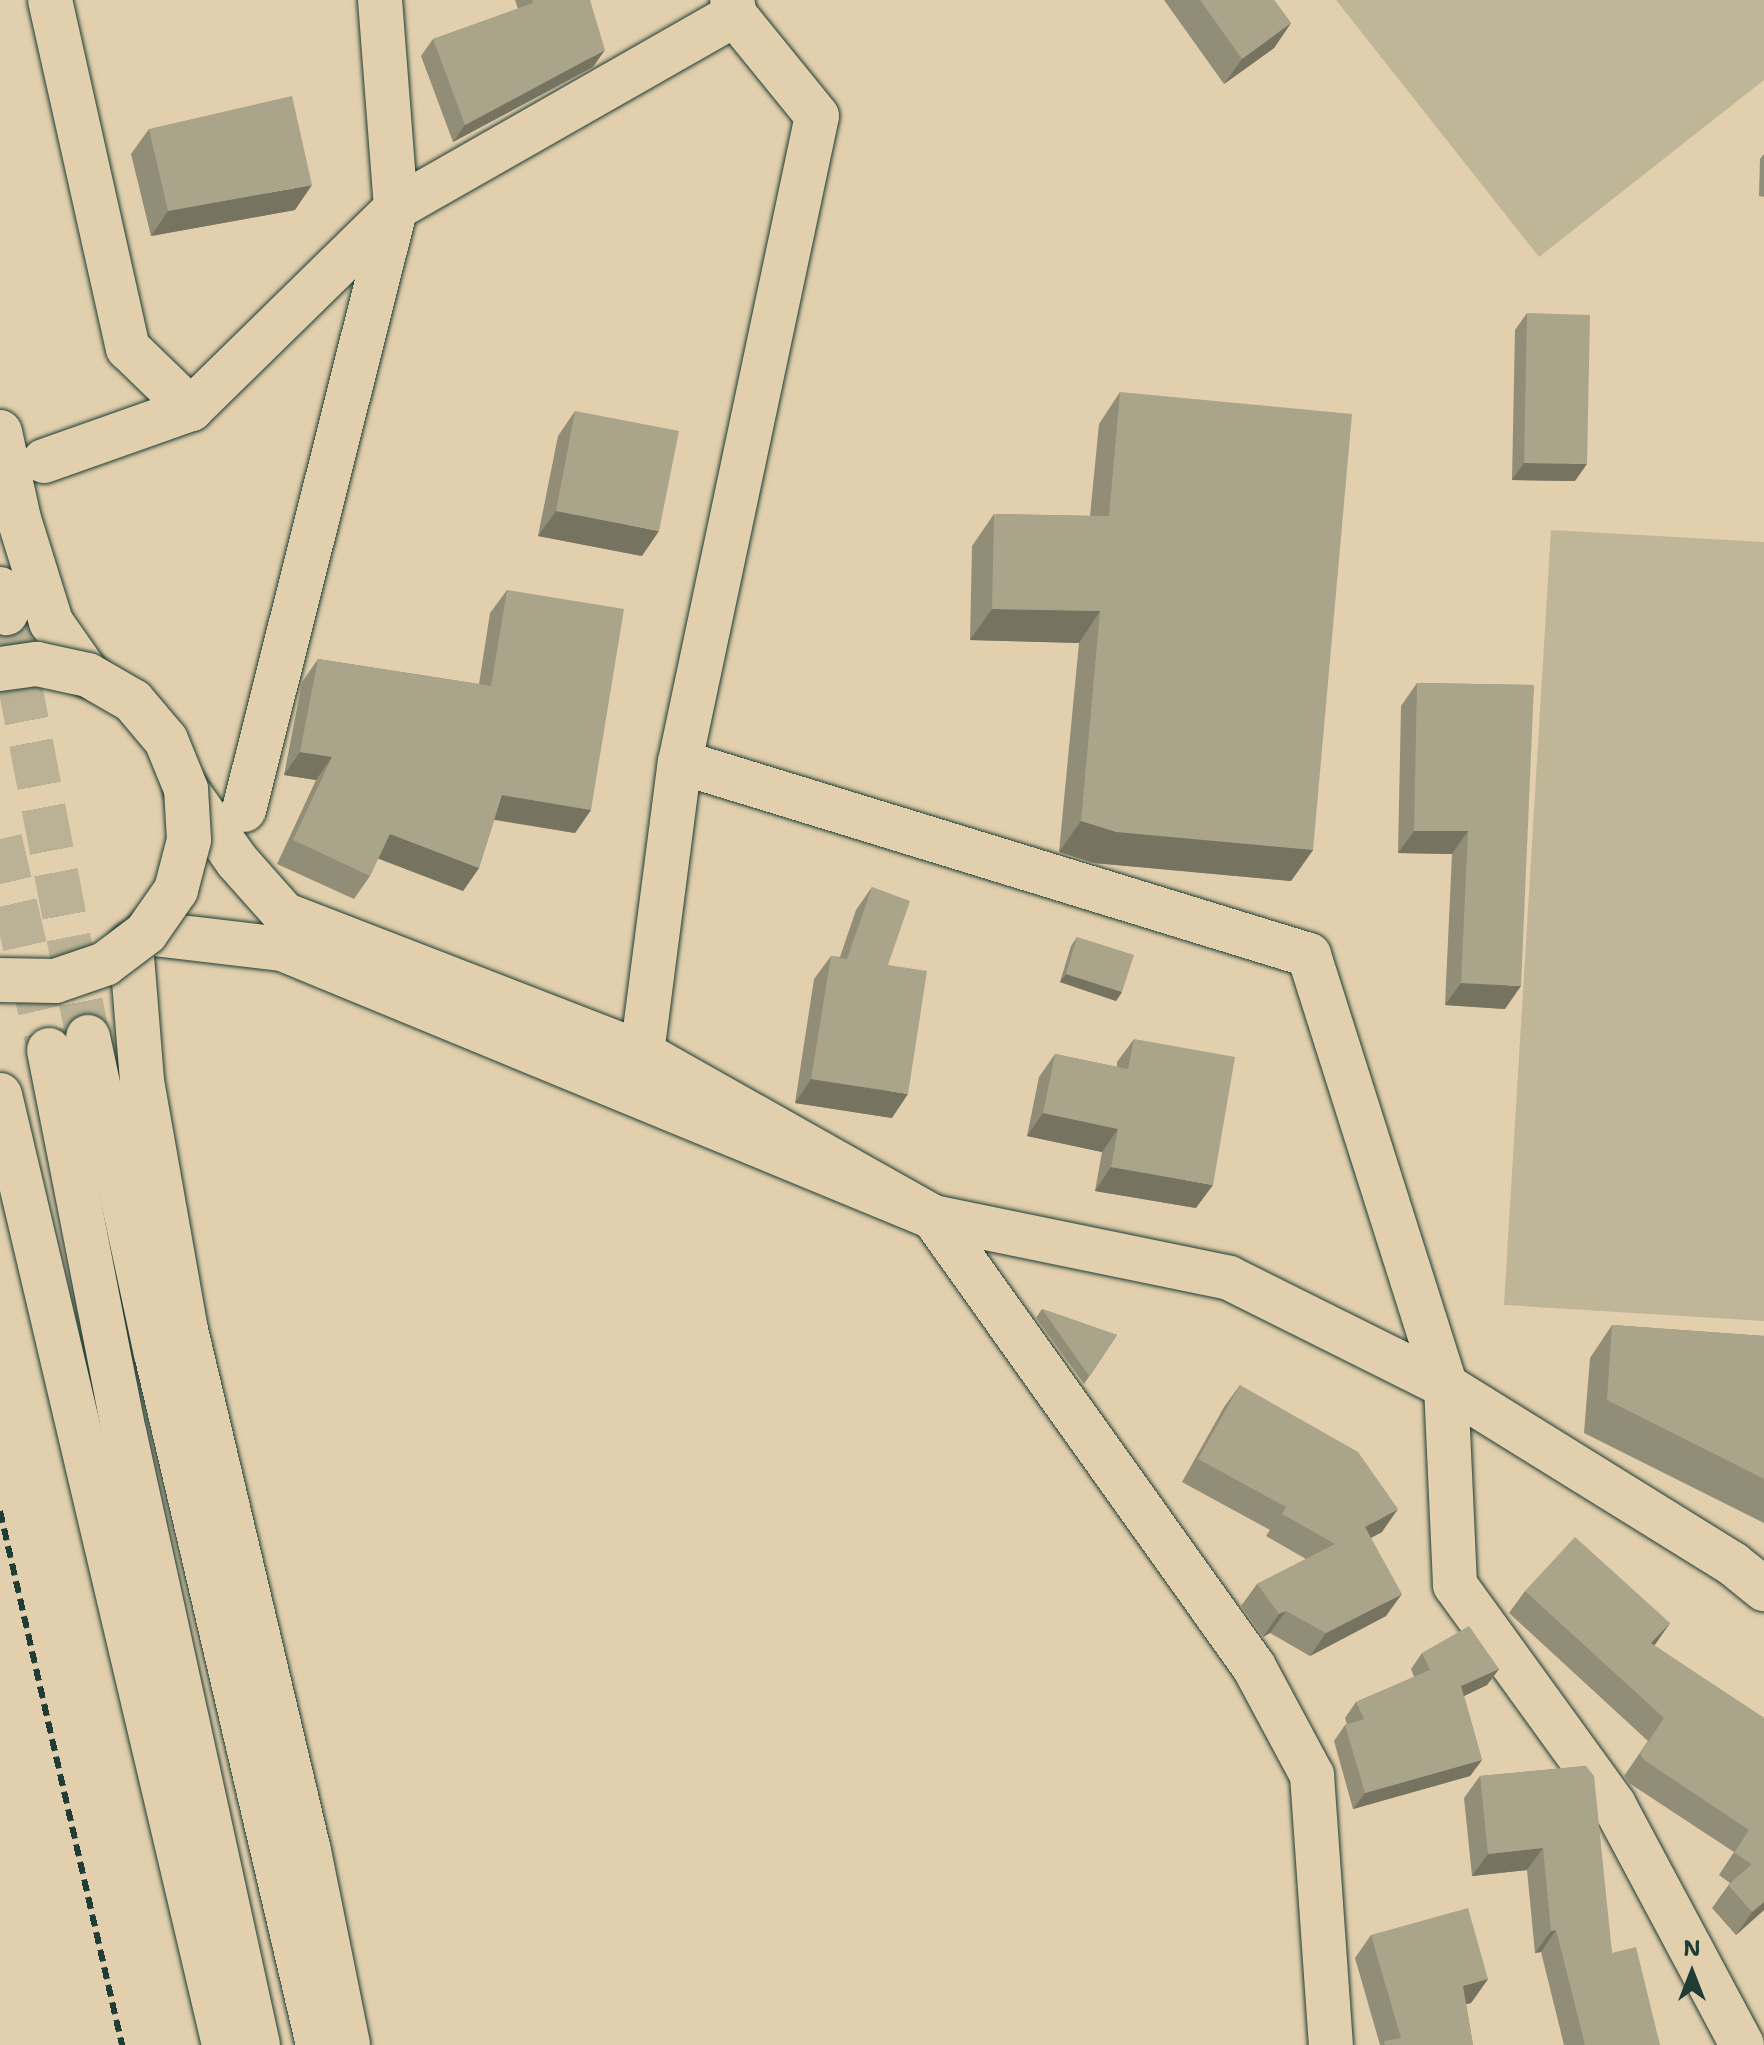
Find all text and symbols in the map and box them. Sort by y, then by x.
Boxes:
north arrow [1652,1933,1732,2013]
text: N [1683,1934,1701,1963]

